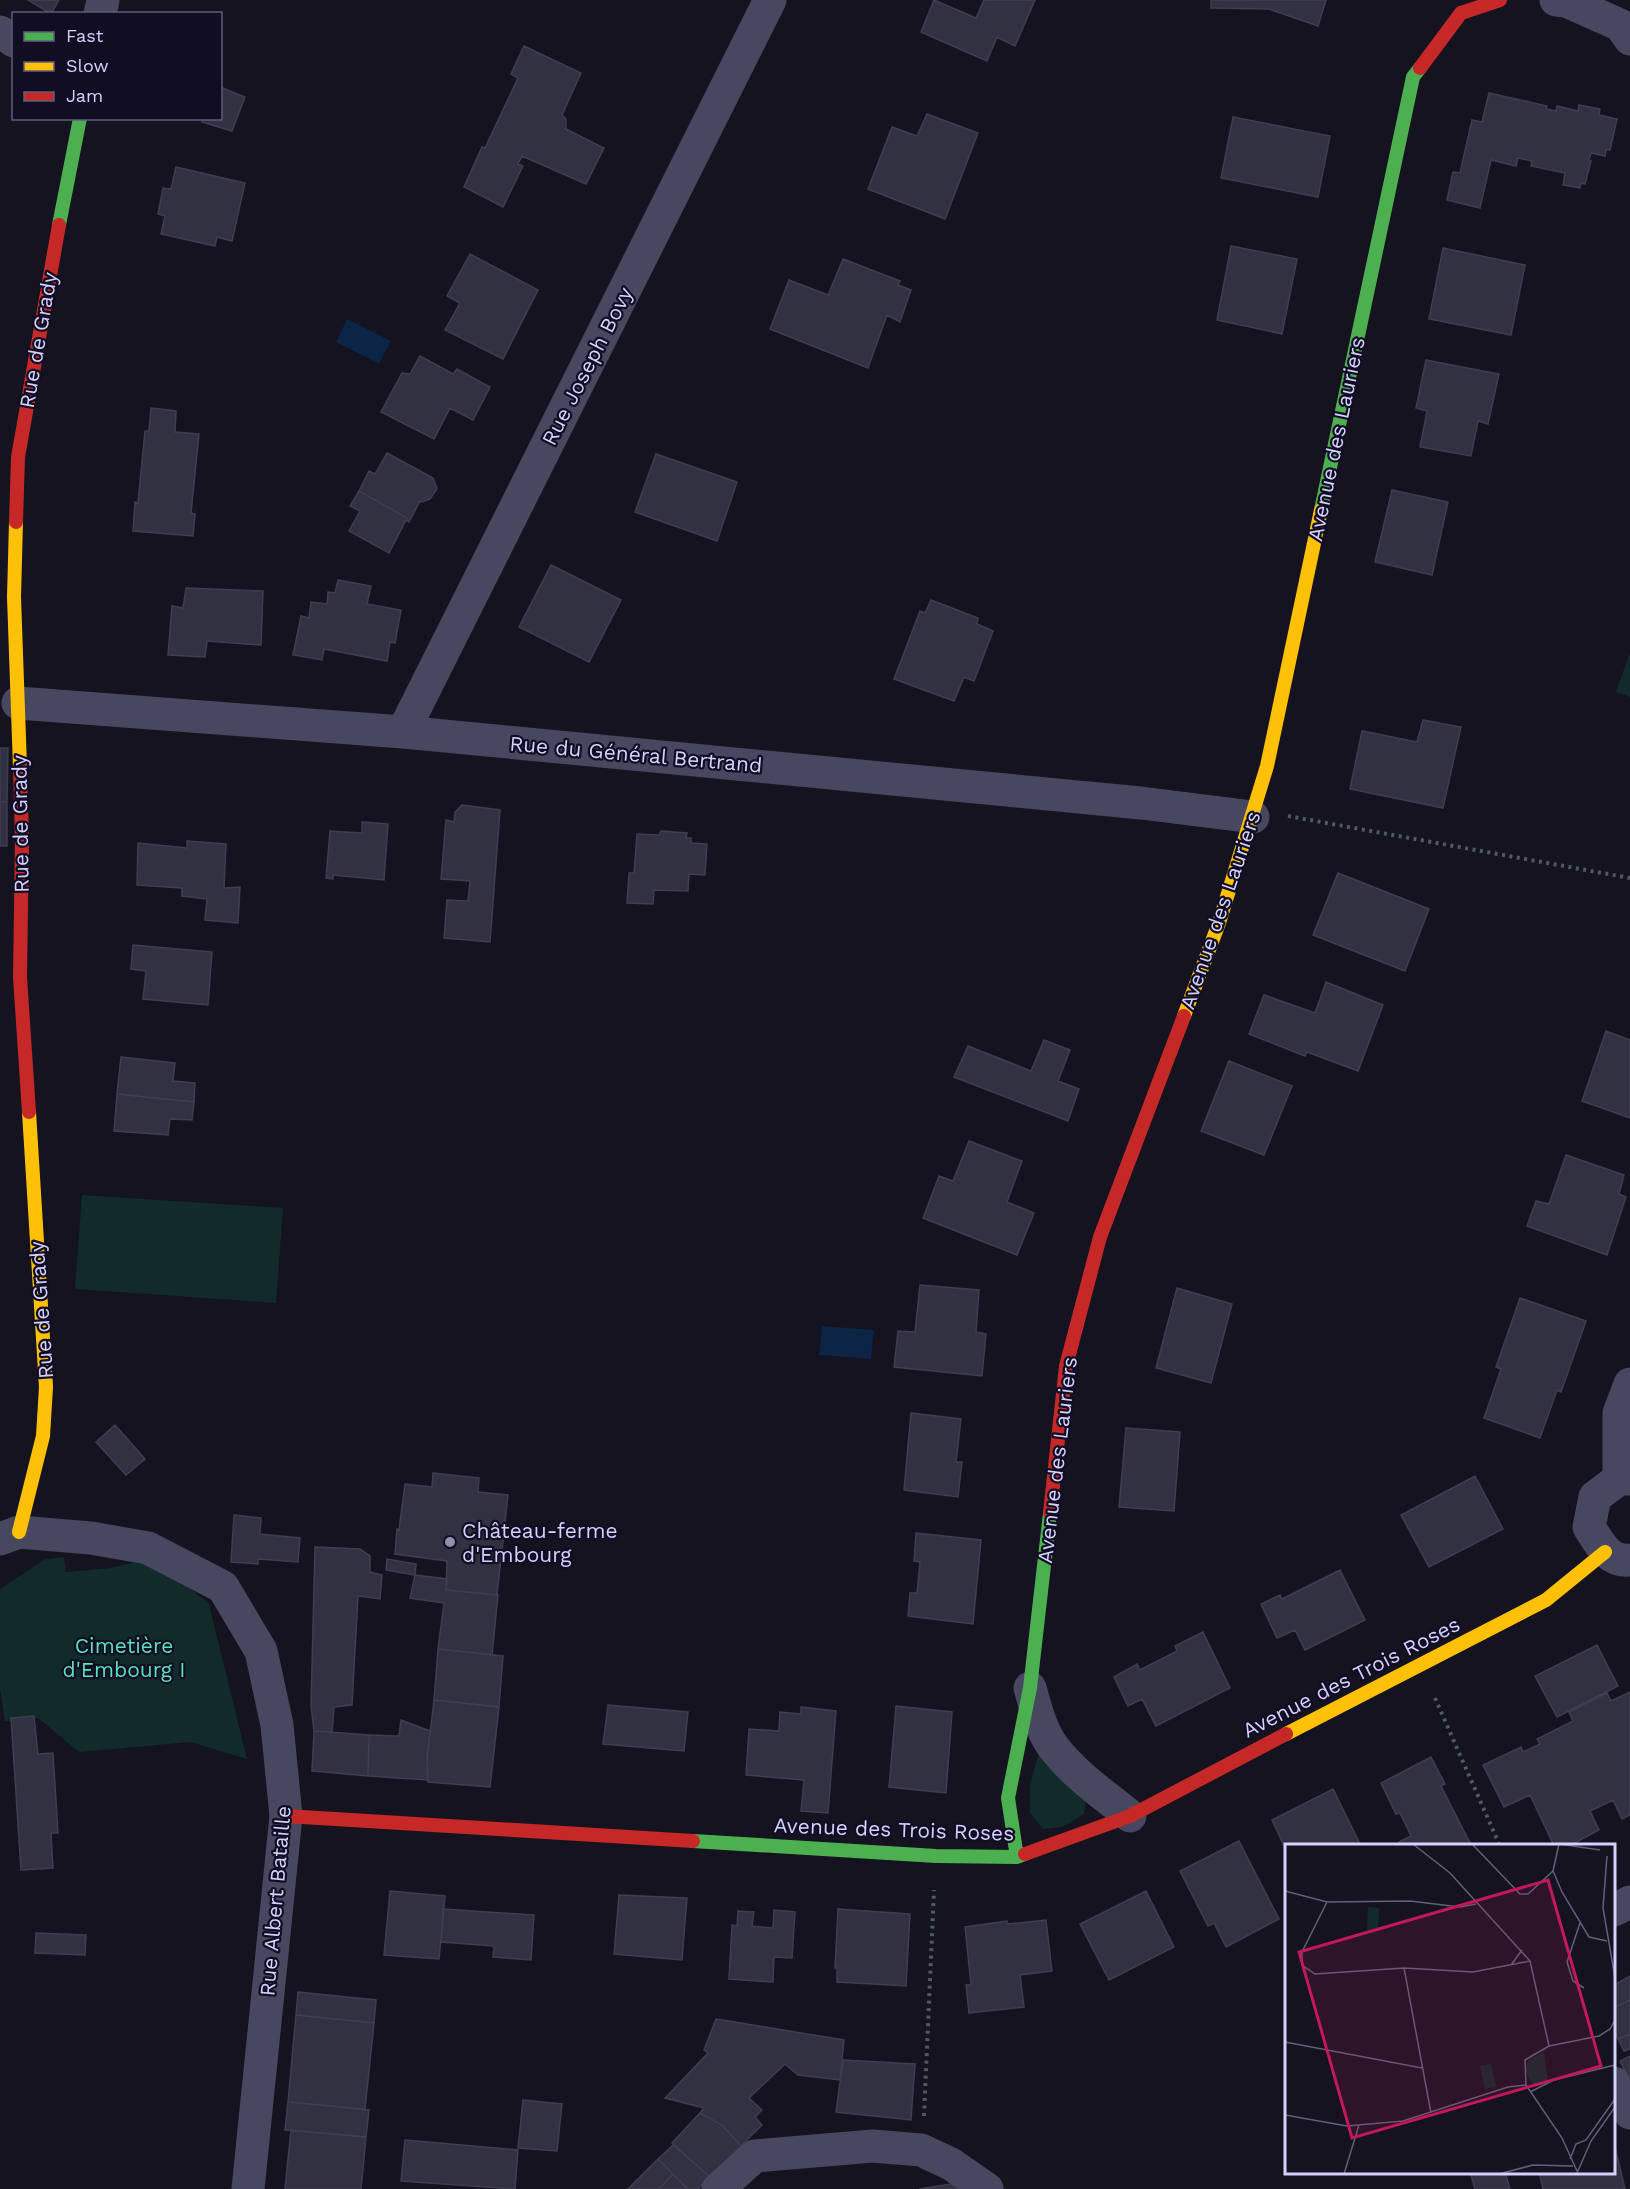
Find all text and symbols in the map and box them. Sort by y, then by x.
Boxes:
legend [12,12,222,120]
text: Fast [66,25,104,46]
text: Slow [66,55,109,76]
text: Jam [66,85,103,106]
street label: Rue de Grady [14,270,62,410]
street label: Rue Joseph Bovy [536,283,638,449]
street label: Avenue des Lauriers [1302,335,1370,543]
street label: Rue du Général Bertrand [509,730,763,778]
street label: Rue de Grady [6,755,34,893]
street label: Avenue des Lauriers [1174,808,1266,1012]
street label: Rue de Grady [24,1240,58,1380]
street label: Avenue des Lauriers [1032,1355,1082,1565]
place label: Château-ferme d'Embourg [462,1518,618,1567]
marker: Château-ferme d'Embourg [443,1535,457,1549]
street label: Avenue des Trois Roses [1238,1611,1464,1743]
park label: Cimetière d'Embourg I [63,1633,185,1682]
street label: Rue Albert Bataille [254,1805,296,1997]
street label: Avenue des Trois Roses [773,1812,1015,1846]
inset map [1285,1844,1615,2174]

